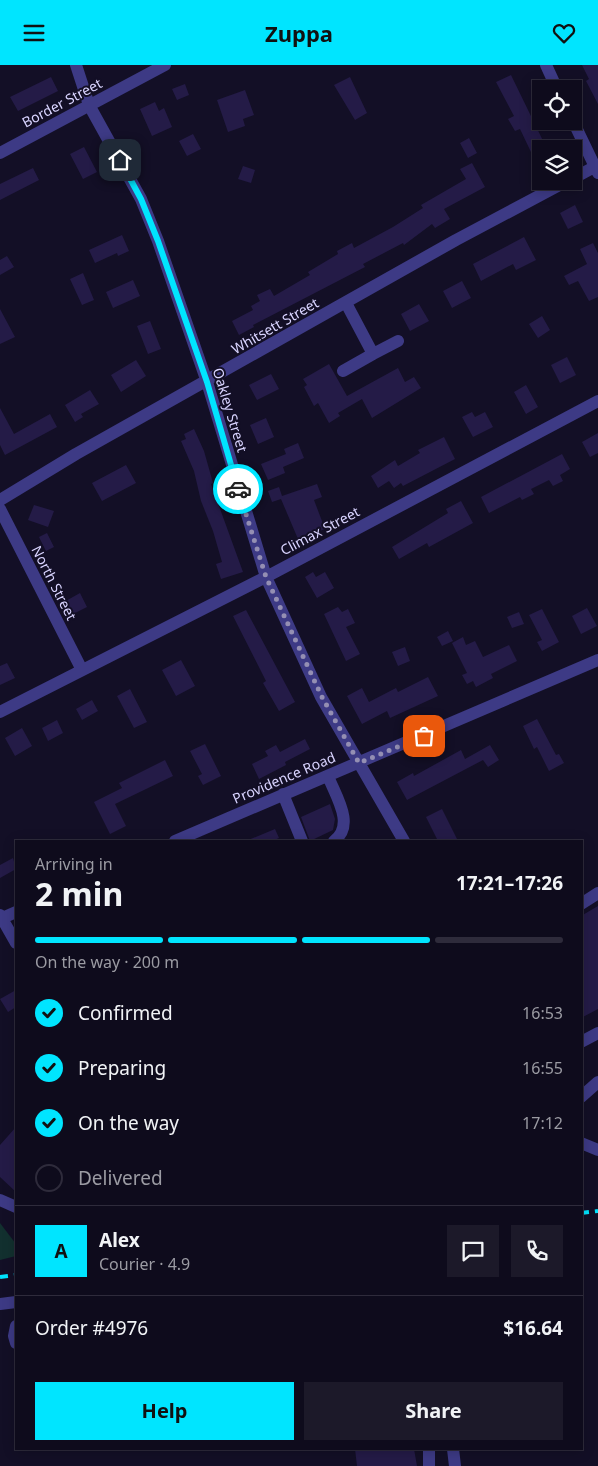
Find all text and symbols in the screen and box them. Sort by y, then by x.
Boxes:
text: Zuppa [265,18,333,48]
icon: menu [20,19,48,47]
icon: heart [550,19,578,47]
street label: Border Street [18,73,105,132]
map controls [532,80,582,190]
button: locate [532,80,582,130]
pin [99,139,141,181]
button: layers [532,140,582,190]
icon: home [106,146,134,174]
street label: Whitsett Street [228,293,322,358]
street label: Oakley Street [209,365,252,454]
courier [213,464,263,514]
icon: car [224,475,252,503]
street label: Climax Street [277,502,363,559]
street label: North Street [28,542,81,623]
pin [403,715,445,757]
icon: bag [410,722,438,750]
street label: Providence Road [229,747,338,808]
text: Arriving in [35,853,113,875]
text: 17:21–17:26 [456,870,563,896]
text: 2 min [35,872,123,915]
text: On the way · 200 m [35,951,179,973]
icon: check [35,999,63,1027]
text: Confirmed [78,1000,173,1026]
text: 16:53 [522,1002,563,1024]
icon: check [35,1054,63,1082]
text: Preparing [78,1055,166,1081]
text: 16:55 [522,1057,563,1079]
icon: check [35,1109,63,1137]
text: On the way [78,1110,179,1136]
text: 17:12 [522,1112,563,1134]
text: Delivered [78,1165,163,1191]
button: chat [447,1225,499,1277]
button: phone [511,1225,563,1277]
text: Alex [99,1227,140,1253]
text: A [54,1238,68,1264]
text: Courier · 4.9 [99,1253,190,1275]
text: Order #4976 [35,1315,148,1341]
text: $16.64 [503,1315,563,1341]
button: Help [35,1382,294,1440]
button: Share [304,1382,563,1440]

